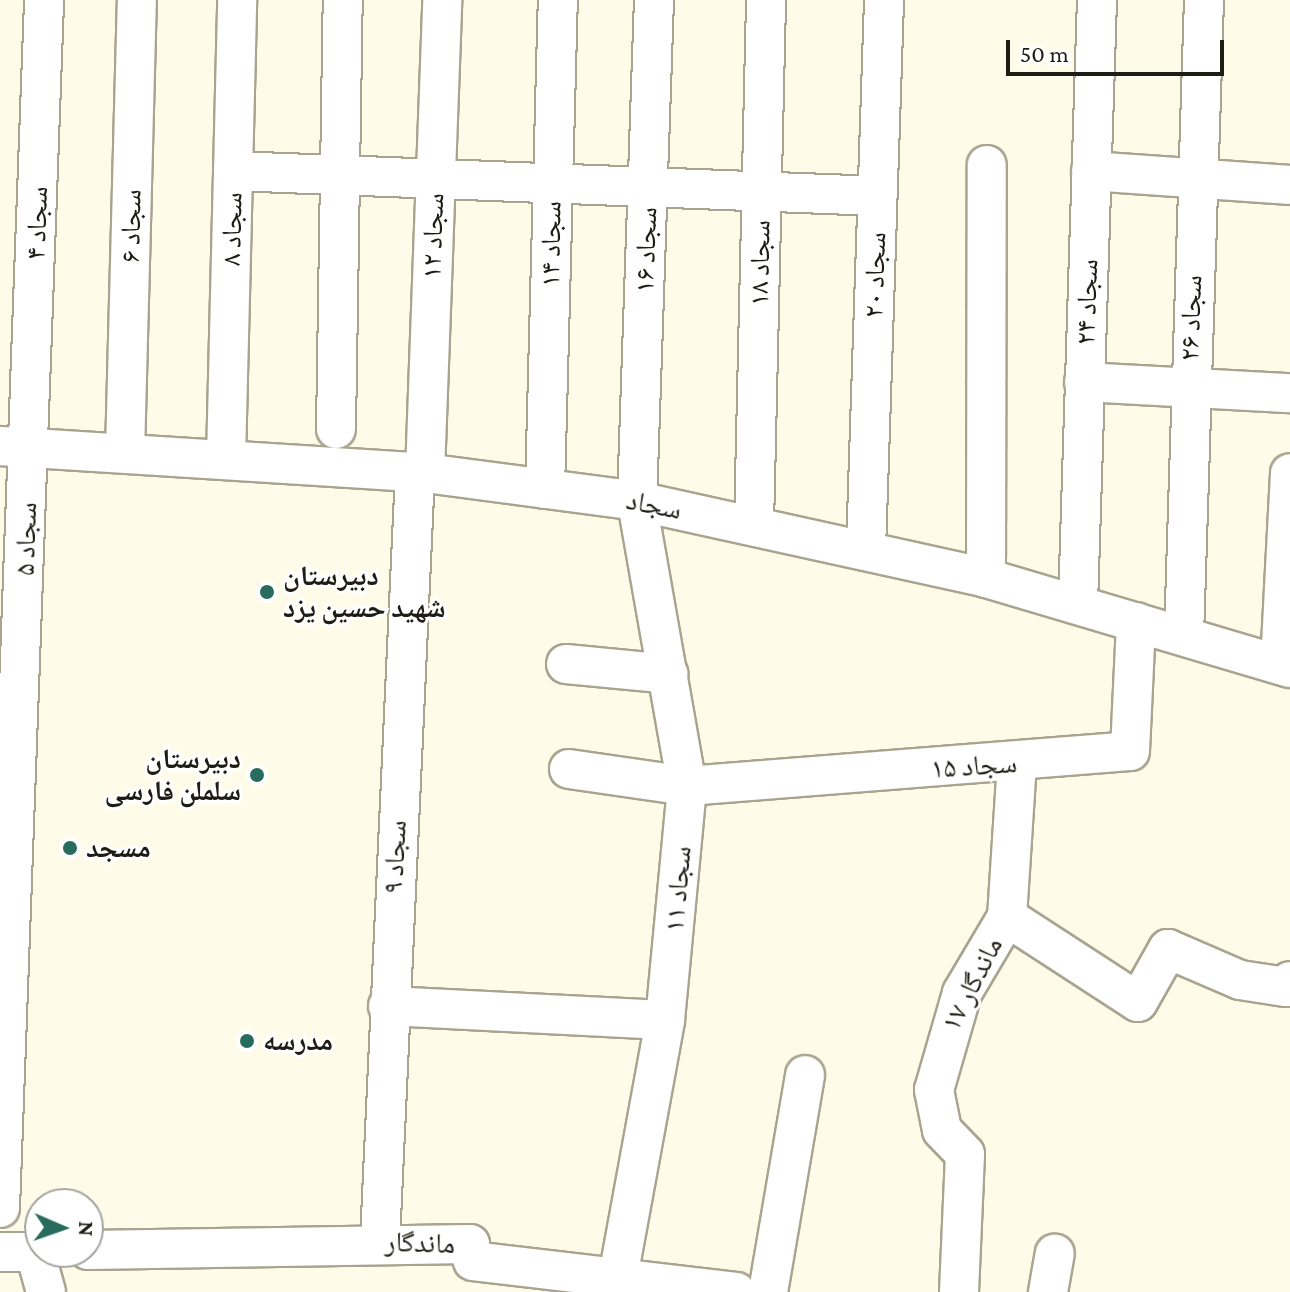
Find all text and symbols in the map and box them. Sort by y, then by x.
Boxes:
scale bar [1010,24,1228,74]
text: 50 m [1020,40,1069,67]
street label: سجاد ۴ [19,186,55,260]
street label: سجاد ۶ [114,189,148,263]
street label: سجاد ۸ [215,192,249,266]
street label: سجاد ۱۲ [415,192,451,280]
street label: سجاد ۱۴ [533,201,569,287]
street label: سجاد ۱۶ [628,206,664,294]
street label: سجاد ۱۸ [742,220,778,306]
street label: سجاد ۲۰ [857,231,893,319]
street label: سجاد ۲۴ [1069,258,1105,346]
street label: سجاد ۲۶ [1173,274,1209,362]
street label: سجاد [623,483,685,527]
street label: سجاد ۵ [8,502,44,576]
place label: دبیرستان شهید حسین یزد [283,559,446,625]
marker: دبیرستان شهید حسین یزد [258,583,276,601]
place label: دبیرستان سلملن فارسی [104,742,241,808]
street label: سجاد ۱۵ [930,746,1018,786]
marker: دبیرستان سلملن فارسی [248,766,266,784]
street label: سجاد ۹ [376,819,414,895]
place label: مسجد [86,831,151,865]
marker: مسجد [61,839,79,857]
street label: سجاد ۱۱ [658,845,698,933]
street label: ماندگار ۱۷ [934,931,1010,1037]
place label: مدرسه [263,1024,333,1058]
marker: مدرسه [238,1032,256,1050]
north arrow [24,1188,104,1268]
text: N [74,1221,99,1237]
street label: ماندگار [384,1225,456,1261]

